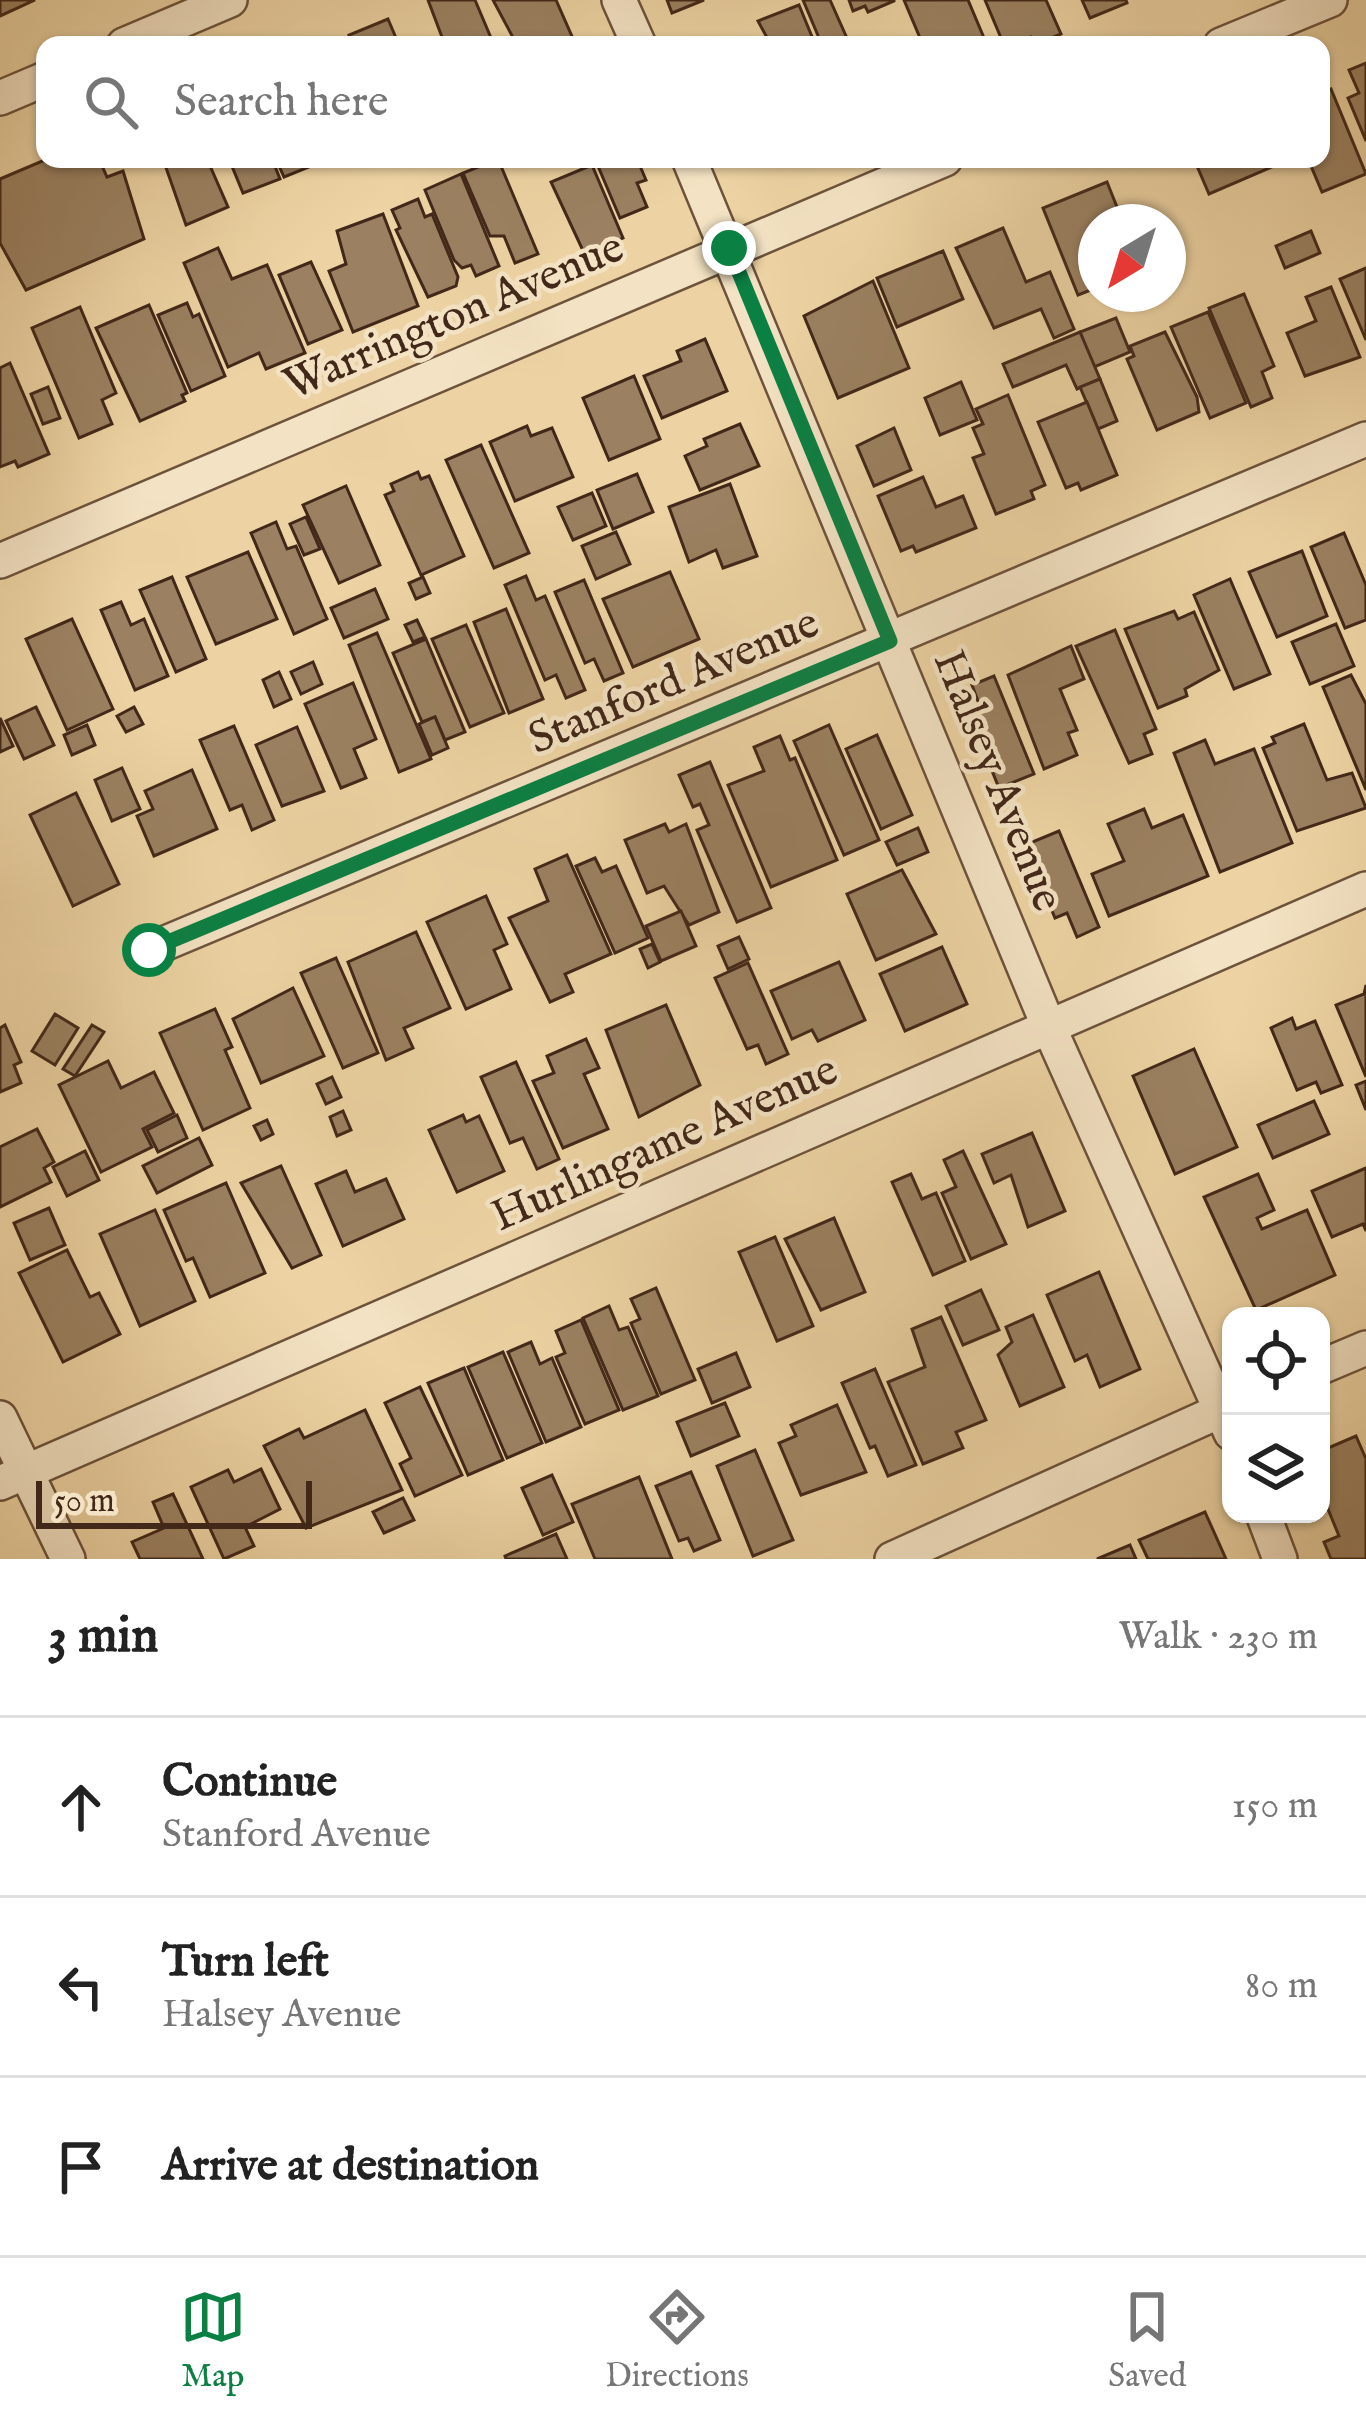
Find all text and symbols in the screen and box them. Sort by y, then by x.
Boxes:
search box [36,36,1330,168]
icon: search [78,69,144,135]
text: Search here [174,74,388,131]
north arrow [1078,204,1186,312]
street label: Warrington Avenue [275,220,633,414]
route end [702,221,756,275]
street label: Stanford Avenue [520,595,828,769]
street label: Halsey Avenue [919,642,1075,920]
route start [122,923,176,977]
street label: Hurlingame Avenue [483,1042,847,1246]
map controls [1222,1307,1330,1523]
button: locate [1222,1307,1330,1415]
button: layers [1222,1415,1330,1523]
scale bar [36,1475,312,1528]
text: 50 m [54,1481,115,1523]
text: 3 min [48,1605,158,1670]
text: Walk · 230 m [1119,1613,1318,1662]
text: Continue [162,1754,337,1811]
icon: ahead [48,1774,114,1840]
text: 150 m [1232,1782,1318,1831]
text: Stanford Avenue [162,1811,431,1860]
text: Turn left [162,1934,329,1991]
icon: left [48,1954,114,2020]
text: 80 m [1245,1962,1318,2011]
text: Halsey Avenue [162,1991,402,2040]
icon: arrive [48,2134,114,2200]
text: Arrive at destination [162,2138,539,2195]
tab: Map [180,2284,246,2398]
tab: Directions [605,2284,749,2398]
tab: Saved [1108,2284,1186,2398]

